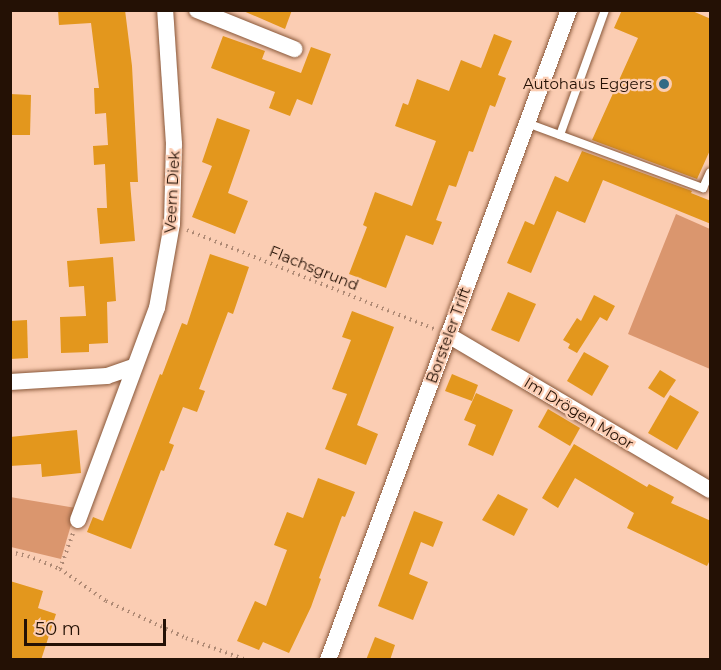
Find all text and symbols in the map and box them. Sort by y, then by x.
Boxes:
place label: Autohaus Eggers [523,75,652,93]
marker: Autohaus Eggers [657,77,671,91]
street label: Veern Diek [161,150,183,234]
street label: Flachsgrund [267,242,361,294]
street label: Borsteler Trift [422,284,474,386]
street label: Im Drögen Moor [521,373,637,453]
scale bar [27,607,170,645]
text: 50 m [35,618,81,640]

